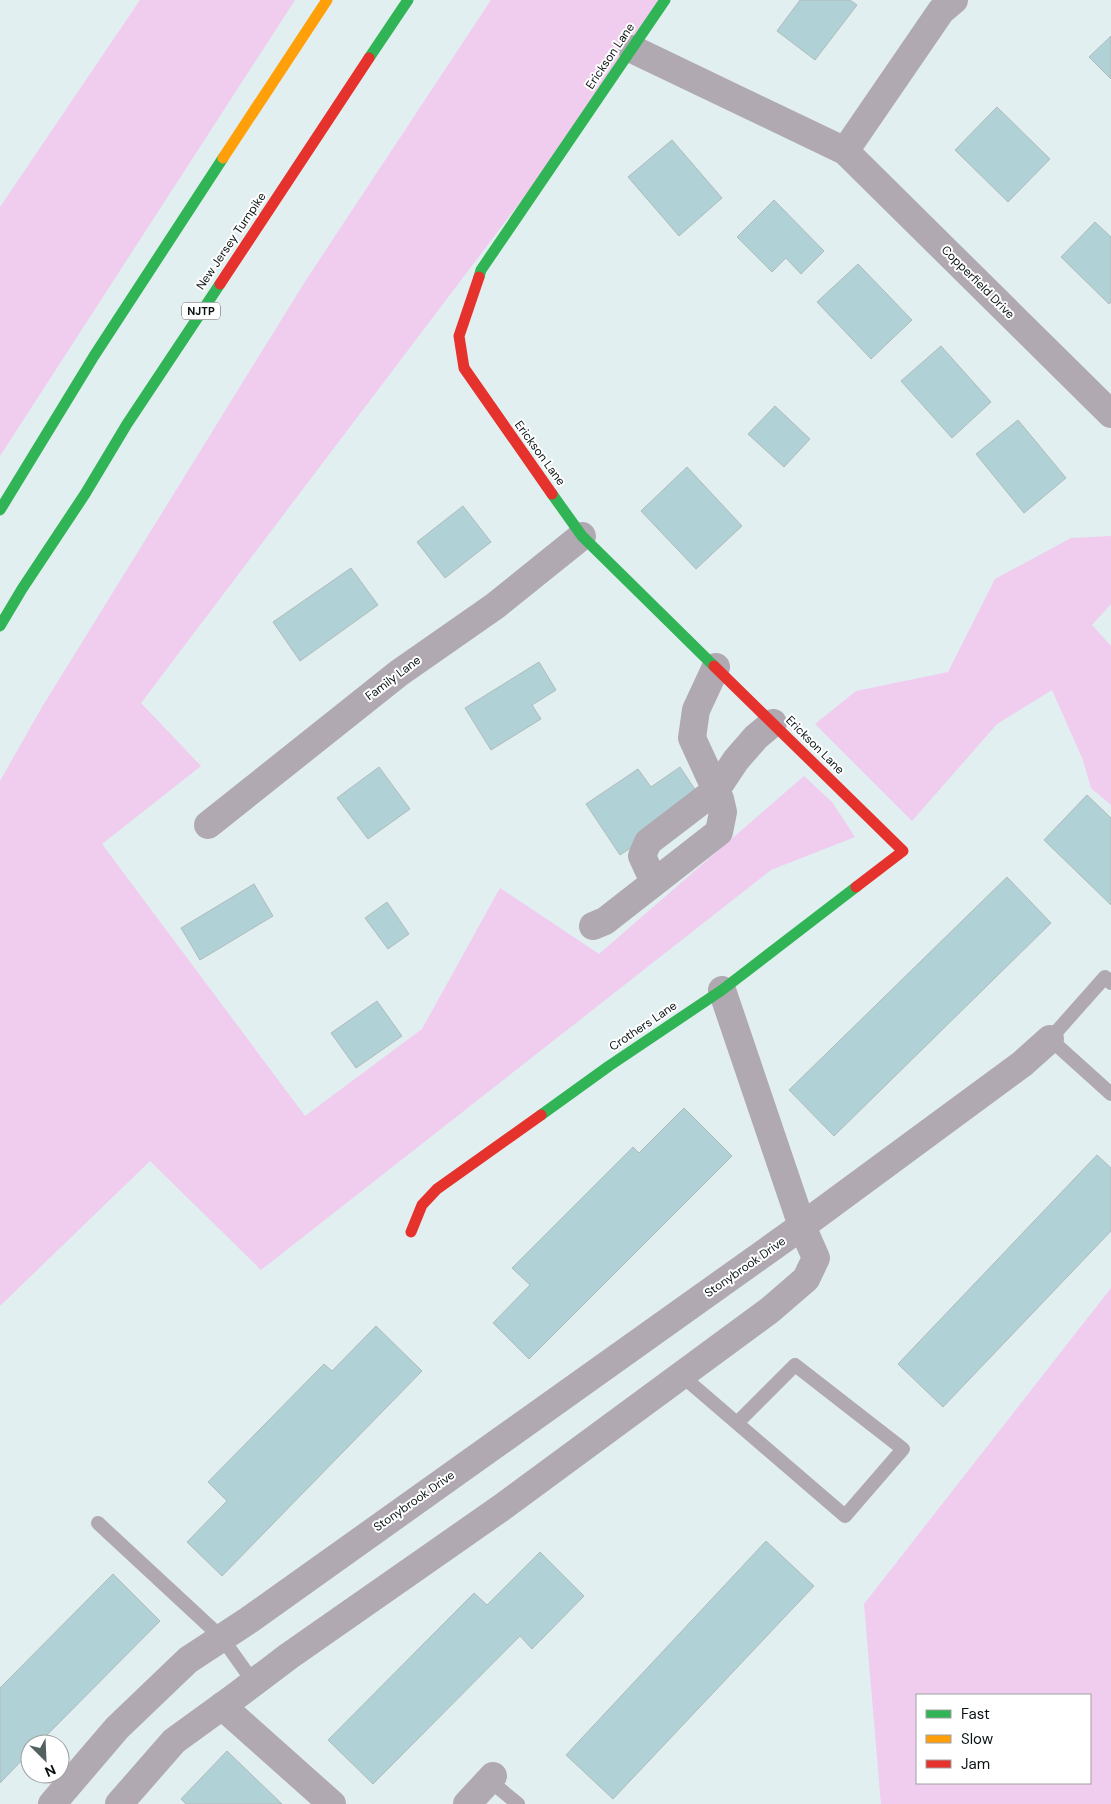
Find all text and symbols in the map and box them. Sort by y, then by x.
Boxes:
street label: Erickson Lane [582,20,638,92]
street label: New Jersey Turnpike [192,189,270,293]
street label: Copperfield Drive [938,242,1018,322]
road number: NJTP [182,302,220,320]
street label: Erickson Lane [511,417,569,489]
street label: Family Lane [362,652,424,704]
street label: Erickson Lane [782,712,848,778]
street label: Crothers Lane [606,997,680,1055]
street label: Stonybrook Drive [701,1233,789,1301]
street label: Stonybrook Drive [370,1467,458,1535]
legend [916,1694,1091,1784]
text: Fast [961,1704,990,1724]
text: Slow [961,1729,994,1749]
north arrow [20,1734,70,1784]
text: Jam [961,1754,990,1774]
text: N [42,1761,59,1781]

